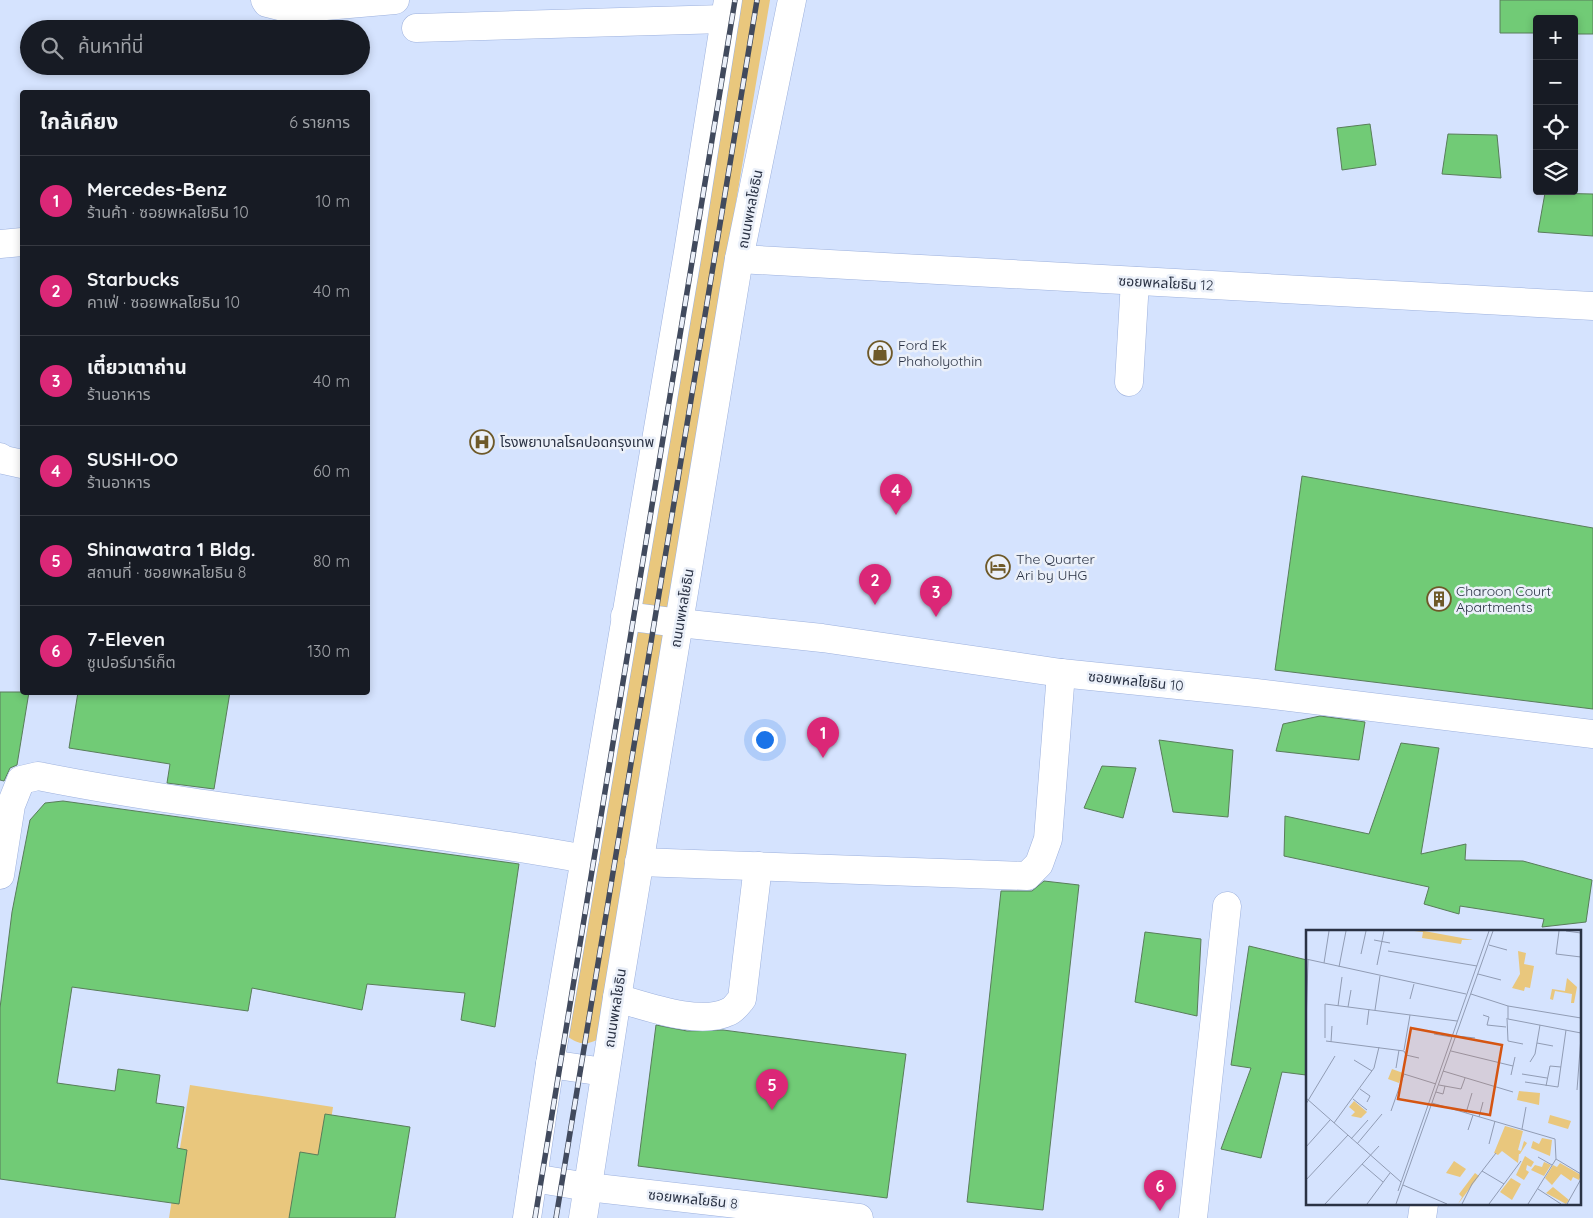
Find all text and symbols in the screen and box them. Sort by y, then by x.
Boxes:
map controls [1533,15,1578,195]
button: + [1533,15,1578,60]
search box [20,20,370,75]
icon: search [38,34,66,62]
text: ค้นหาที่นี่ [78,34,143,58]
button: − [1533,60,1578,105]
button: locate [1533,105,1578,150]
text: ใกล้เคียง [40,108,118,134]
text: 6 รายการ [289,112,350,132]
button: layers [1533,150,1578,195]
street label: ถนนพหลโยธิน [734,168,766,250]
text: Mercedes-Benz [87,177,227,201]
text: 1 [53,191,59,211]
text: 10 m [316,191,350,211]
text: ร้านค้า · ซอยพหลโยธิน 10 [87,202,249,222]
text: Starbucks [87,267,179,291]
street label: ซอยพหลโยธิน 12 [1118,272,1214,294]
text: 2 [51,281,61,301]
text: 40 m [313,281,350,301]
text: คาเฟ่ · ซอยพหลโยธิน 10 [87,292,240,312]
place label: Ford Ek Phaholyothin [898,336,982,370]
shop icon: Ford Ek Phaholyothin [867,340,893,366]
text: เตี๋ยวเตาถ่าน [87,355,187,379]
text: 3 [52,371,60,391]
text: 40 m [313,371,350,391]
text: ร้านอาหาร [87,384,151,404]
hospital icon: โรงพยาบาลโรคปอดกรุงเทพ [469,429,495,455]
place label: โรงพยาบาลโรคปอดกรุงเทพ [500,433,655,451]
text: SUSHI-OO [87,447,178,471]
text: 4 [51,461,61,481]
text: 60 m [313,461,350,481]
text: ร้านอาหาร [87,472,151,492]
pin: 4 [880,474,912,515]
text: Shinawatra 1 Bldg. [87,537,256,561]
place label: The Quarter Ari by UHG [1016,550,1095,584]
text: 5 [51,551,61,571]
text: 80 m [313,551,350,571]
hotel icon: The Quarter Ari by UHG [985,554,1011,580]
text: สถานที่ · ซอยพหลโยธิน 8 [87,562,246,582]
pin: 2 [859,564,891,605]
street label: ถนนพหลโยธิน [666,567,698,649]
pin: 3 [920,576,952,617]
place label: Charoon Court Apartments [1456,582,1551,616]
building icon: Charoon Court Apartments [1426,586,1452,612]
text: 7-Eleven [87,627,165,651]
text: 6 [52,641,60,661]
text: 130 m [307,641,350,661]
text: ซูเปอร์มาร์เก็ต [87,652,176,672]
street label: ซอยพหลโยธิน 10 [1087,667,1185,695]
pin: 1 [807,717,839,758]
your location [752,727,778,753]
inset map [1306,930,1580,1206]
street label: ถนนพหลโยธิน [600,967,630,1049]
pin: 5 [756,1069,788,1110]
pin: 6 [1144,1170,1176,1211]
street label: ซอยพหลโยธิน 8 [647,1185,739,1213]

